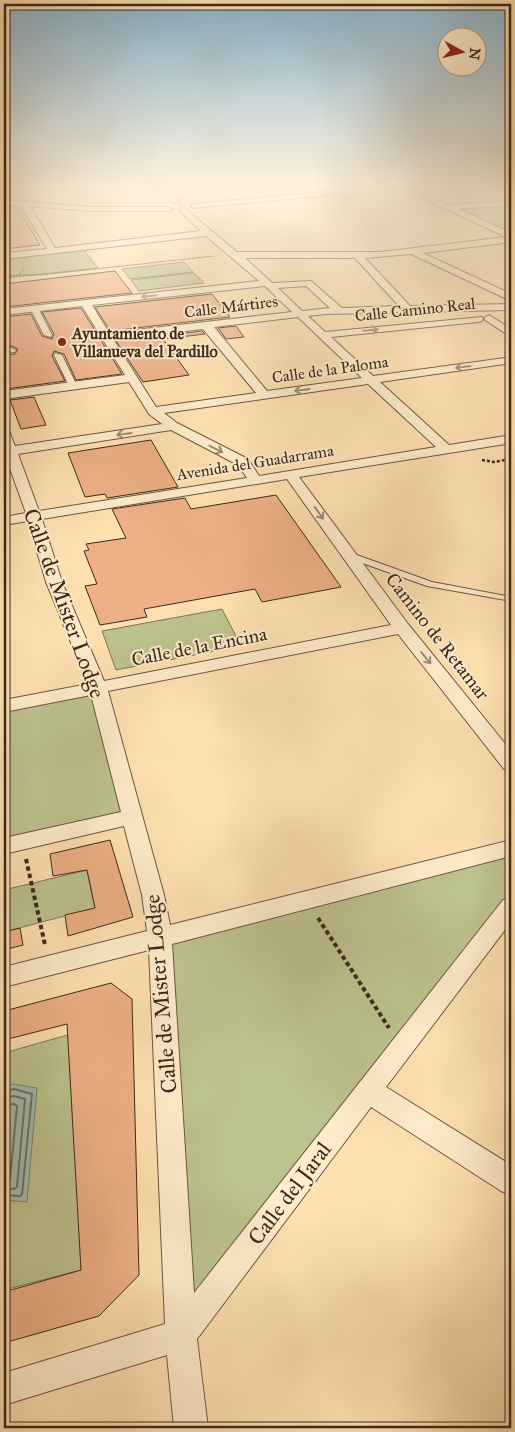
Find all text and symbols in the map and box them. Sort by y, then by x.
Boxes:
north arrow [438,28,488,78]
text: N [465,47,484,61]
one-way arrow [141,291,157,300]
street label: Calle Mártires [183,291,279,322]
street label: Calle Camino Real [354,294,477,325]
place label: Ayuntamiento de Villanueva del Pardillo [71,324,218,361]
one-way arrow [363,325,379,334]
marker: Ayuntamiento de Villanueva del Pardillo [56,336,68,348]
street label: Calle de la Paloma [271,352,390,387]
one-way arrow [455,362,471,372]
one-way arrow [294,385,310,395]
one-way arrow [117,429,133,439]
street label: Avenida del Guadarrama [174,441,335,484]
one-way arrow [208,445,223,454]
street label: Calle de Mister Lodge [18,505,111,702]
one-way arrow [314,506,324,520]
street label: Camino de Retamar [381,568,495,705]
street label: Calle de la Encina [129,622,270,671]
one-way arrow [420,651,431,664]
street label: Calle de Mister Lodge [138,893,183,1095]
street label: Calle del Jaral [242,1136,337,1250]

